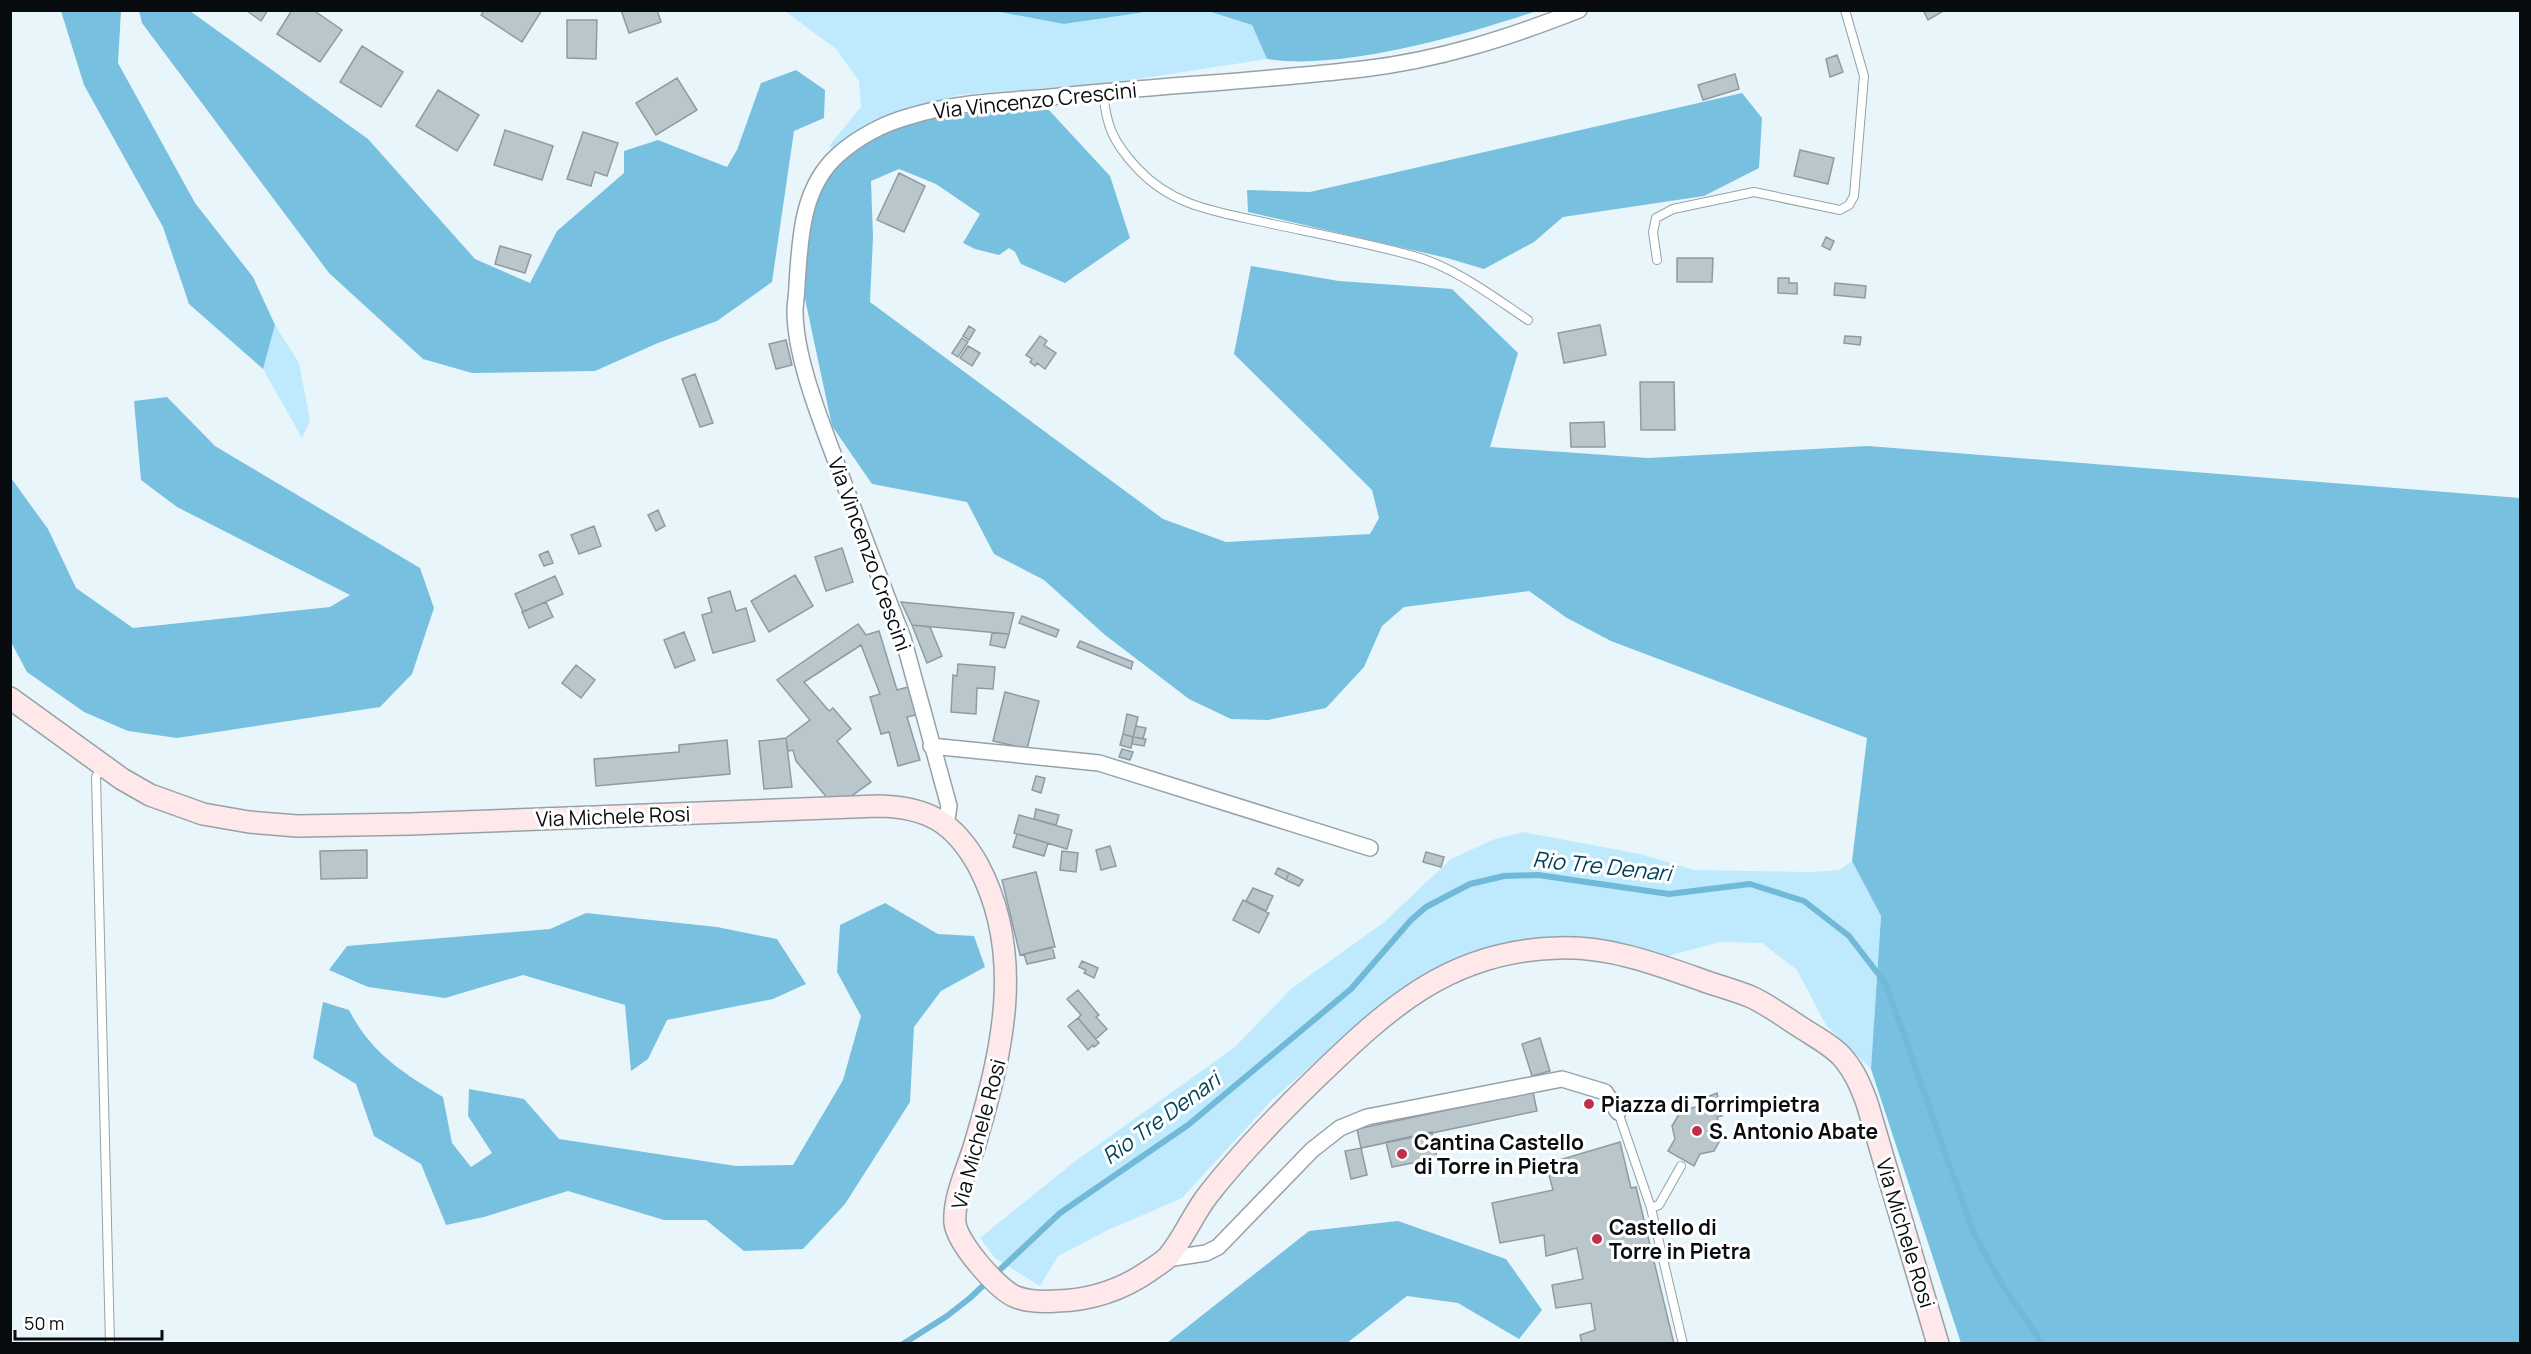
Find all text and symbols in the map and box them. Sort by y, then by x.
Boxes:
street label: Via Vincenzo Crescini [932,75,1138,125]
street label: Via Vincenzo Crescini [822,453,918,655]
street label: Via Michele Rosi [535,799,691,833]
water label: Rio Tre Denari [1531,844,1676,888]
street label: Via Michele Rosi [944,1056,1012,1212]
water label: Rio Tre Denari [1096,1063,1228,1171]
place label: Piazza di Torrimpietra [1601,1090,1820,1118]
marker: Piazza di Torrimpietra [1582,1097,1596,1111]
place label: S. Antonio Abate [1709,1117,1878,1145]
marker: S. Antonio Abate [1690,1124,1704,1138]
place label: Cantina Castello di Torre in Pietra [1414,1128,1584,1180]
marker: Cantina Castello di Torre in Pietra [1395,1147,1409,1161]
street label: Via Michele Rosi [1870,1155,1942,1311]
place label: Castello di Torre in Pietra [1609,1213,1751,1265]
marker: Castello di Torre in Pietra [1590,1232,1604,1246]
scale bar [15,1303,162,1341]
text: 50 m [24,1311,64,1335]

